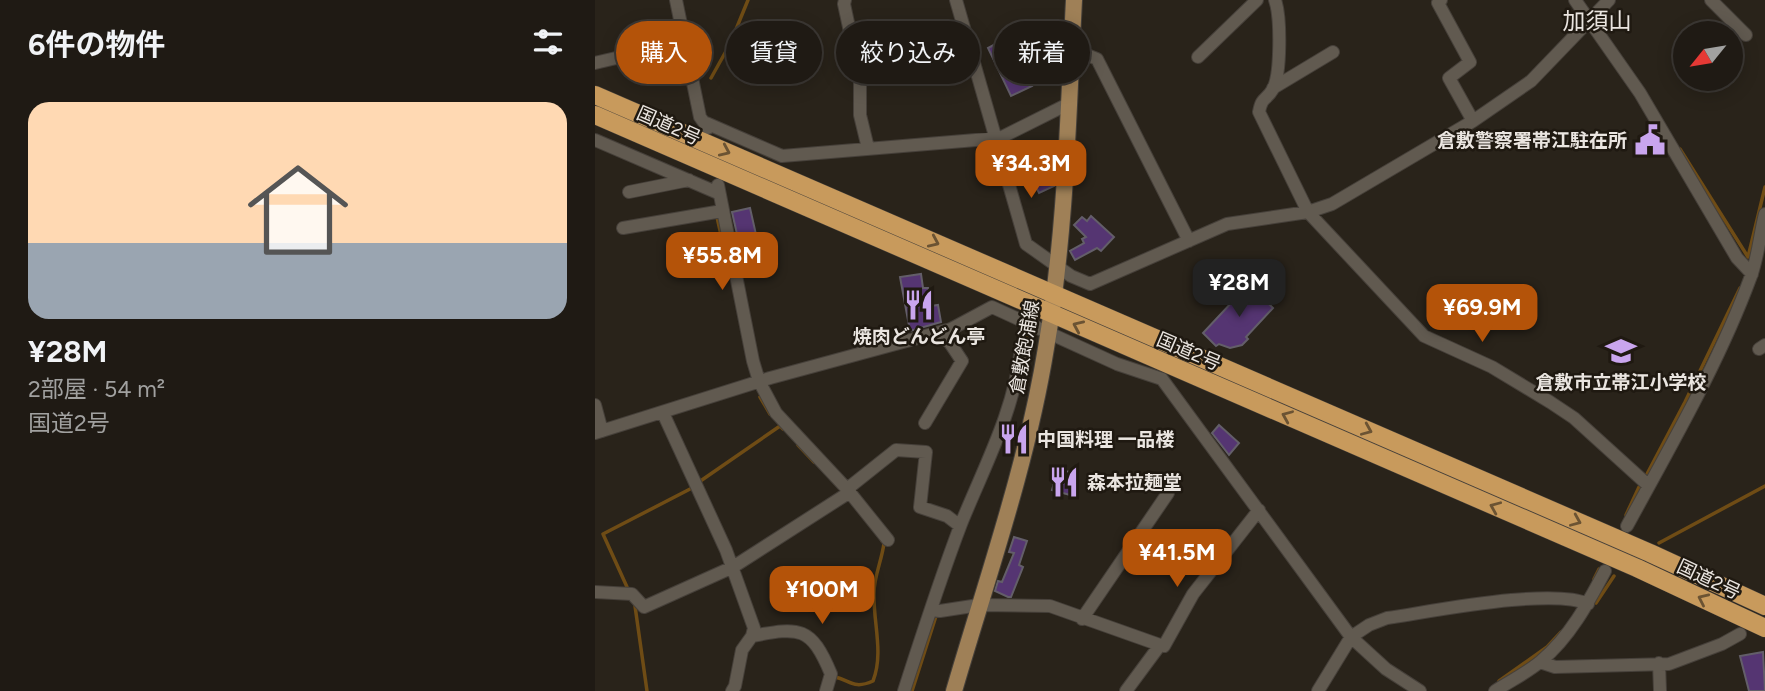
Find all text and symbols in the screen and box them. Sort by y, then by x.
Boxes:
district label: 加須山 [1563,7,1632,35]
chip: 購入 [616,21,712,84]
chip: 賃貸 [726,21,822,84]
chip: 絞り込み [836,21,980,84]
chip: 新着 [994,21,1090,84]
north arrow [1673,21,1743,91]
map controls [1673,21,1743,91]
icon: filters [529,23,567,61]
text: 6件の物件 [28,26,165,63]
street label: 国道2号 [633,101,704,150]
public building icon: 倉敷警察署帯江駐在所 [1633,123,1667,157]
place label: 倉敷警察署帯江駐在所 [1437,129,1627,152]
pin: ¥34.3M [974,140,1088,200]
one-way arrow [718,143,730,157]
icon: home [235,147,361,273]
text: ¥34.3M [991,149,1071,177]
pin: ¥55.8M [665,232,779,292]
one-way arrow [926,234,939,248]
text: ¥55.8M [682,241,762,269]
pin: ¥28M [1198,260,1280,319]
text: ¥28M [1209,268,1269,296]
pin: ¥69.9M [1425,284,1539,344]
restaurant icon: 焼肉どんどん亭 [902,288,936,322]
text: ¥69.9M [1442,293,1522,321]
street label: 倉敷飽浦線 [1005,298,1044,396]
one-way arrow [1073,320,1085,334]
place label: 焼肉どんどん亭 [853,325,985,348]
street label: 国道2号 [1153,328,1224,375]
text: ¥28M [28,333,107,370]
school or university icon: 倉敷市立帯江小学校 [1604,334,1638,368]
place label: 倉敷市立帯江小学校 [1535,371,1707,394]
text: 2部屋 · 54 m² [28,375,165,403]
text: 国道2号 [28,409,110,437]
one-way arrow [1281,411,1293,425]
restaurant icon: 中国料理 一品楼 [997,422,1031,456]
one-way arrow [1360,422,1372,436]
place label: 中国料理 一品楼 [1037,428,1175,451]
restaurant icon: 森本拉麺堂 [1047,465,1081,499]
place label: 森本拉麺堂 [1087,471,1182,494]
one-way arrow [1490,501,1503,515]
one-way arrow [1568,513,1581,527]
pin: ¥41.5M [1120,530,1234,589]
text: ¥41.5M [1139,538,1215,566]
street label: 国道2号 [1673,555,1744,604]
pin: ¥100M [773,566,871,626]
text: ¥100M [786,575,858,603]
one-way arrow [1698,593,1710,607]

